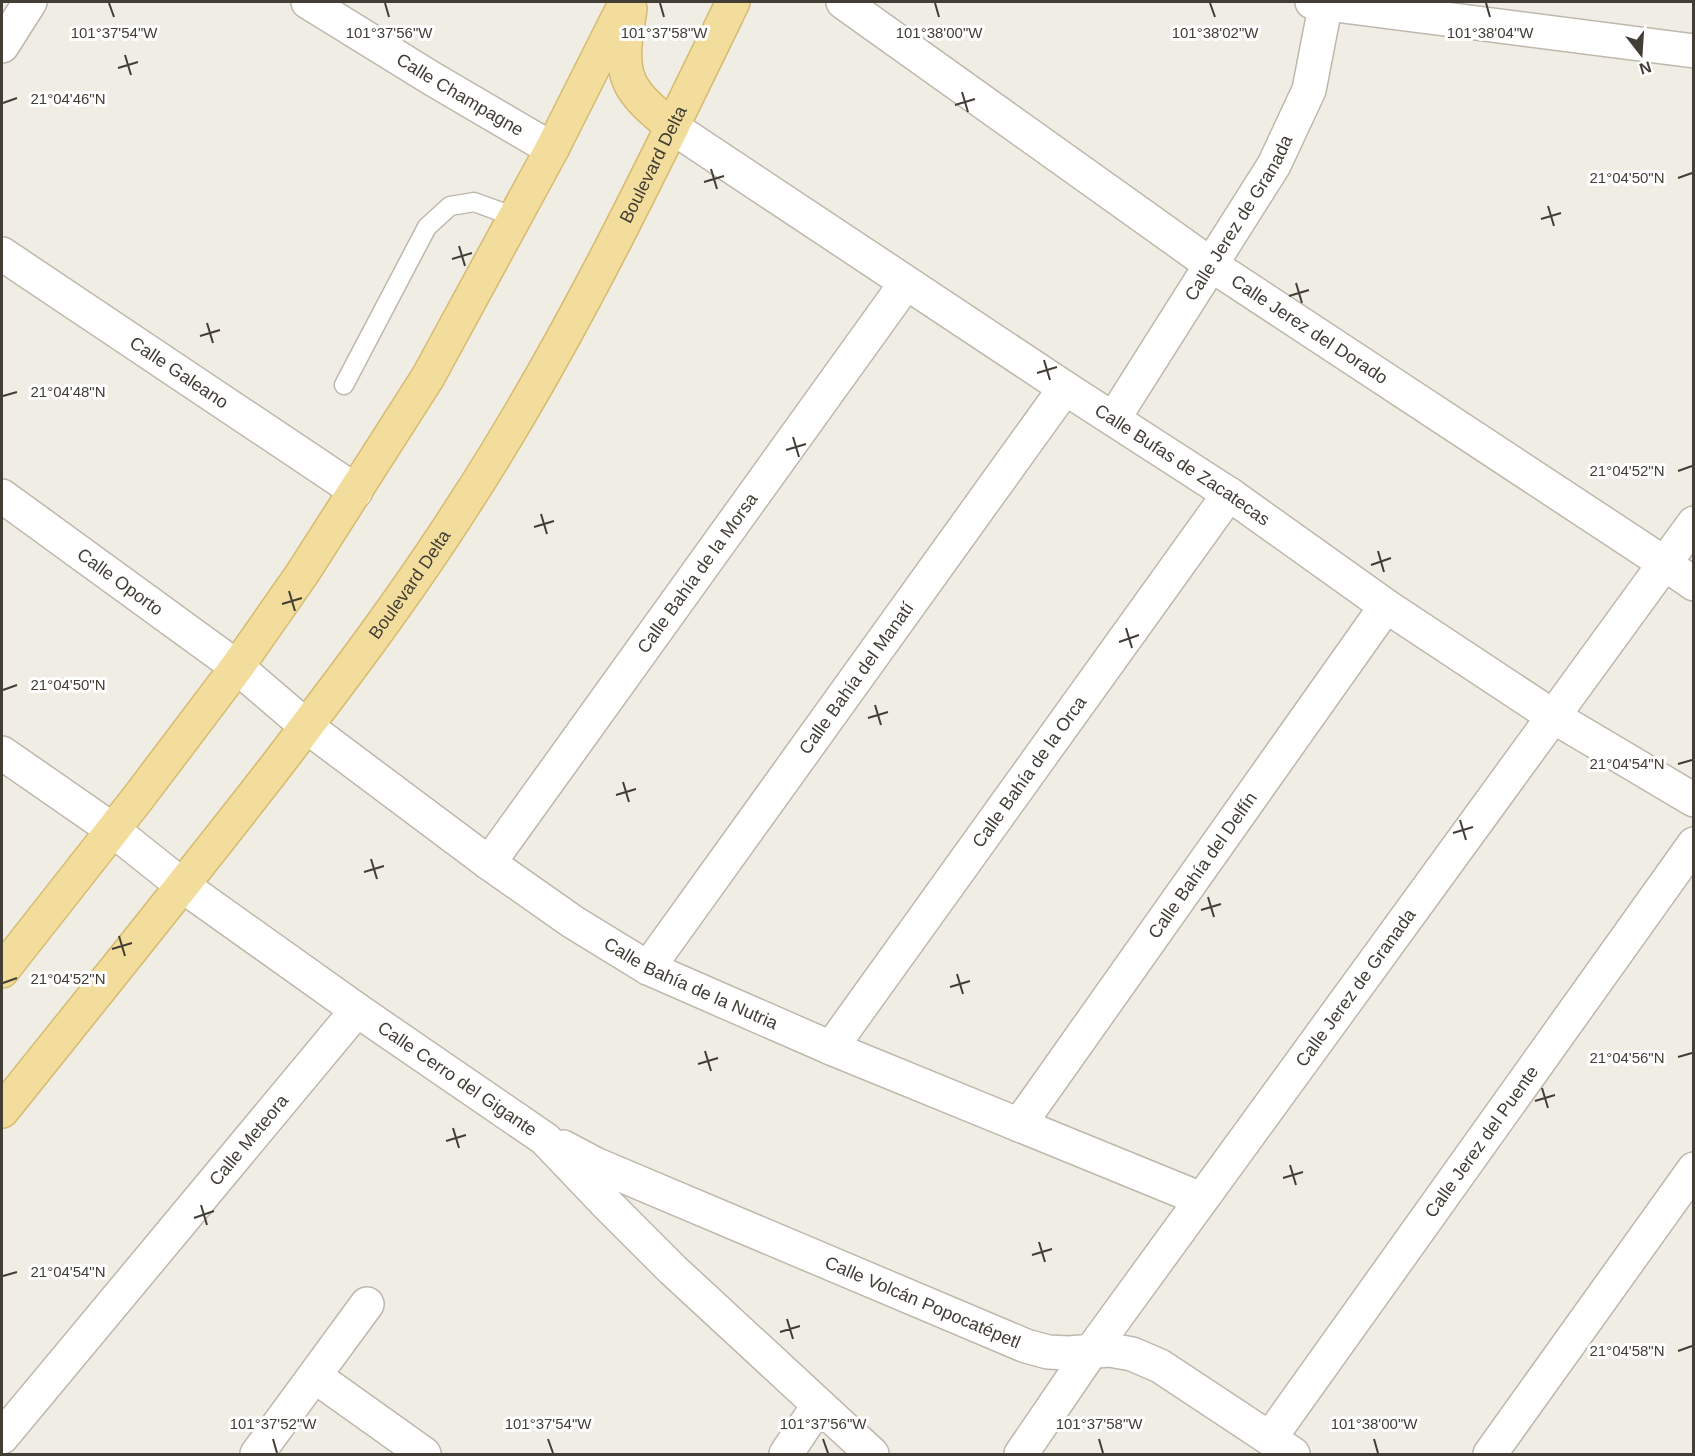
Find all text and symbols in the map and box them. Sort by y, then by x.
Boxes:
text: 101°37'54"W [71,24,158,41]
text: 101°37'56"W [346,24,433,41]
text: 101°37'58"W [621,24,708,41]
text: 101°38'00"W [896,24,983,41]
text: 101°38'02"W [1172,24,1259,41]
text: 101°38'04"W [1447,24,1534,41]
north arrow [1611,24,1671,84]
street label: Calle Champagne [393,49,527,140]
text: N [1637,58,1653,78]
text: 21°04'46"N [30,90,106,107]
street label: Boulevard Delta [616,102,691,226]
street label: Calle Jerez de Granada [1181,131,1297,304]
text: 21°04'50"N [1589,169,1665,186]
street label: Calle Jerez del Dorado [1227,271,1391,388]
street label: Calle Galeano [126,332,232,413]
text: 21°04'48"N [30,383,106,400]
street label: Calle Bufas de Zacatecas [1091,400,1274,530]
text: 21°04'52"N [1589,462,1665,479]
street label: Calle Bahía de la Morsa [633,488,762,657]
street label: Boulevard Delta [365,526,455,643]
street label: Calle Oporto [73,544,167,620]
street label: Calle Bahía del Manatí [795,598,918,758]
text: 21°04'50"N [30,676,106,693]
street label: Calle Bahía de la Orca [968,692,1091,851]
text: 21°04'54"N [1589,755,1665,772]
street label: Calle Bahía del Delfín [1144,788,1261,942]
street label: Calle Jerez de Granada [1292,904,1420,1071]
street label: Calle Bahía de la Nutria [600,933,782,1034]
text: 21°04'52"N [30,970,106,987]
street label: Calle Cerro del Gigante [374,1017,541,1140]
text: 21°04'56"N [1589,1049,1665,1066]
street label: Calle Jerez del Puente [1421,1062,1542,1221]
street label: Calle Meteora [205,1090,293,1190]
street label: Calle Volcán Popocatépetl [822,1252,1023,1353]
text: 21°04'54"N [30,1263,106,1280]
text: 21°04'58"N [1589,1342,1665,1359]
text: 101°37'52"W [230,1415,317,1432]
text: 101°37'54"W [505,1415,592,1432]
text: 101°37'56"W [780,1415,867,1432]
text: 101°37'58"W [1056,1415,1143,1432]
text: 101°38'00"W [1331,1415,1418,1432]

